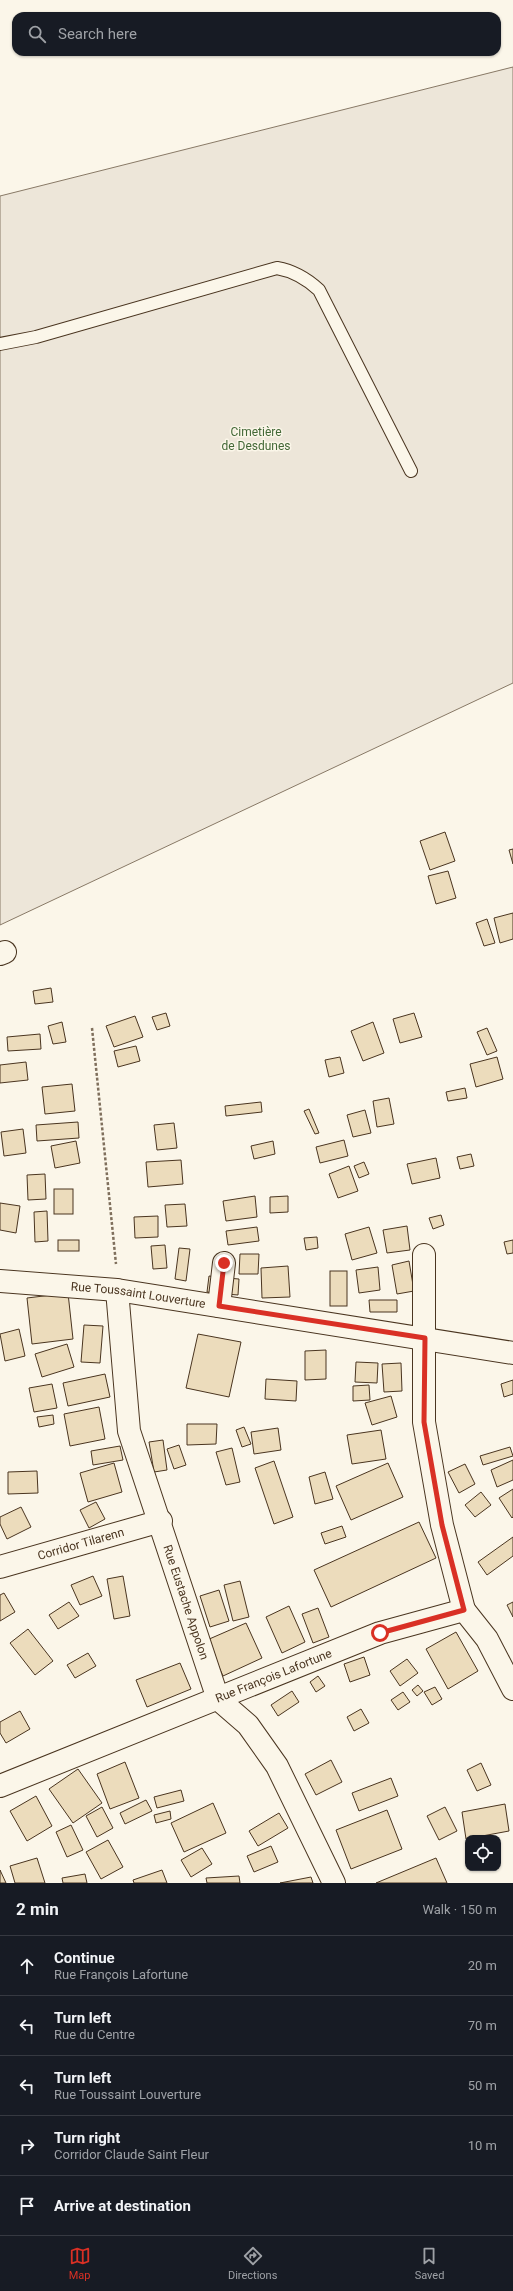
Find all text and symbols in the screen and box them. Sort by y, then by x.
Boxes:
search box [12,12,501,56]
icon: search [26,23,48,45]
text: Search here [58,25,137,43]
park label: Cimetière de Desdunes [221,425,291,453]
route end [215,1254,233,1272]
street label: Rue Toussaint Louverture [70,1279,207,1311]
street label: Corridor Tilarenn [36,1525,126,1563]
street label: Rue Eustache Appolon [160,1543,211,1662]
route start [371,1624,389,1642]
street label: Rue François Lafortune [213,1646,334,1705]
map controls [465,1835,501,1871]
button: locate [465,1835,501,1871]
text: 2 min [16,1899,59,1919]
text: Walk · 150 m [422,1902,497,1917]
text: Continue [54,1949,115,1967]
icon: ahead [16,1955,38,1977]
text: 20 m [468,1958,497,1973]
text: Rue François Lafortune [54,1967,188,1982]
text: Turn left [54,2009,111,2027]
icon: left [16,2015,38,2037]
text: 70 m [468,2018,497,2033]
text: Rue du Centre [54,2027,135,2042]
text: Turn left [54,2069,111,2087]
icon: left [16,2075,38,2097]
text: 50 m [468,2078,497,2093]
text: Rue Toussaint Louverture [54,2087,201,2102]
text: Turn right [54,2129,120,2147]
icon: right [16,2135,38,2157]
text: 10 m [468,2138,497,2153]
text: Corridor Claude Saint Fleur [54,2147,209,2162]
icon: arrive [16,2195,38,2217]
text: Arrive at destination [54,2197,191,2215]
tab: Map [69,2245,91,2282]
tab: Directions [228,2245,277,2282]
tab: Saved [415,2245,444,2282]

